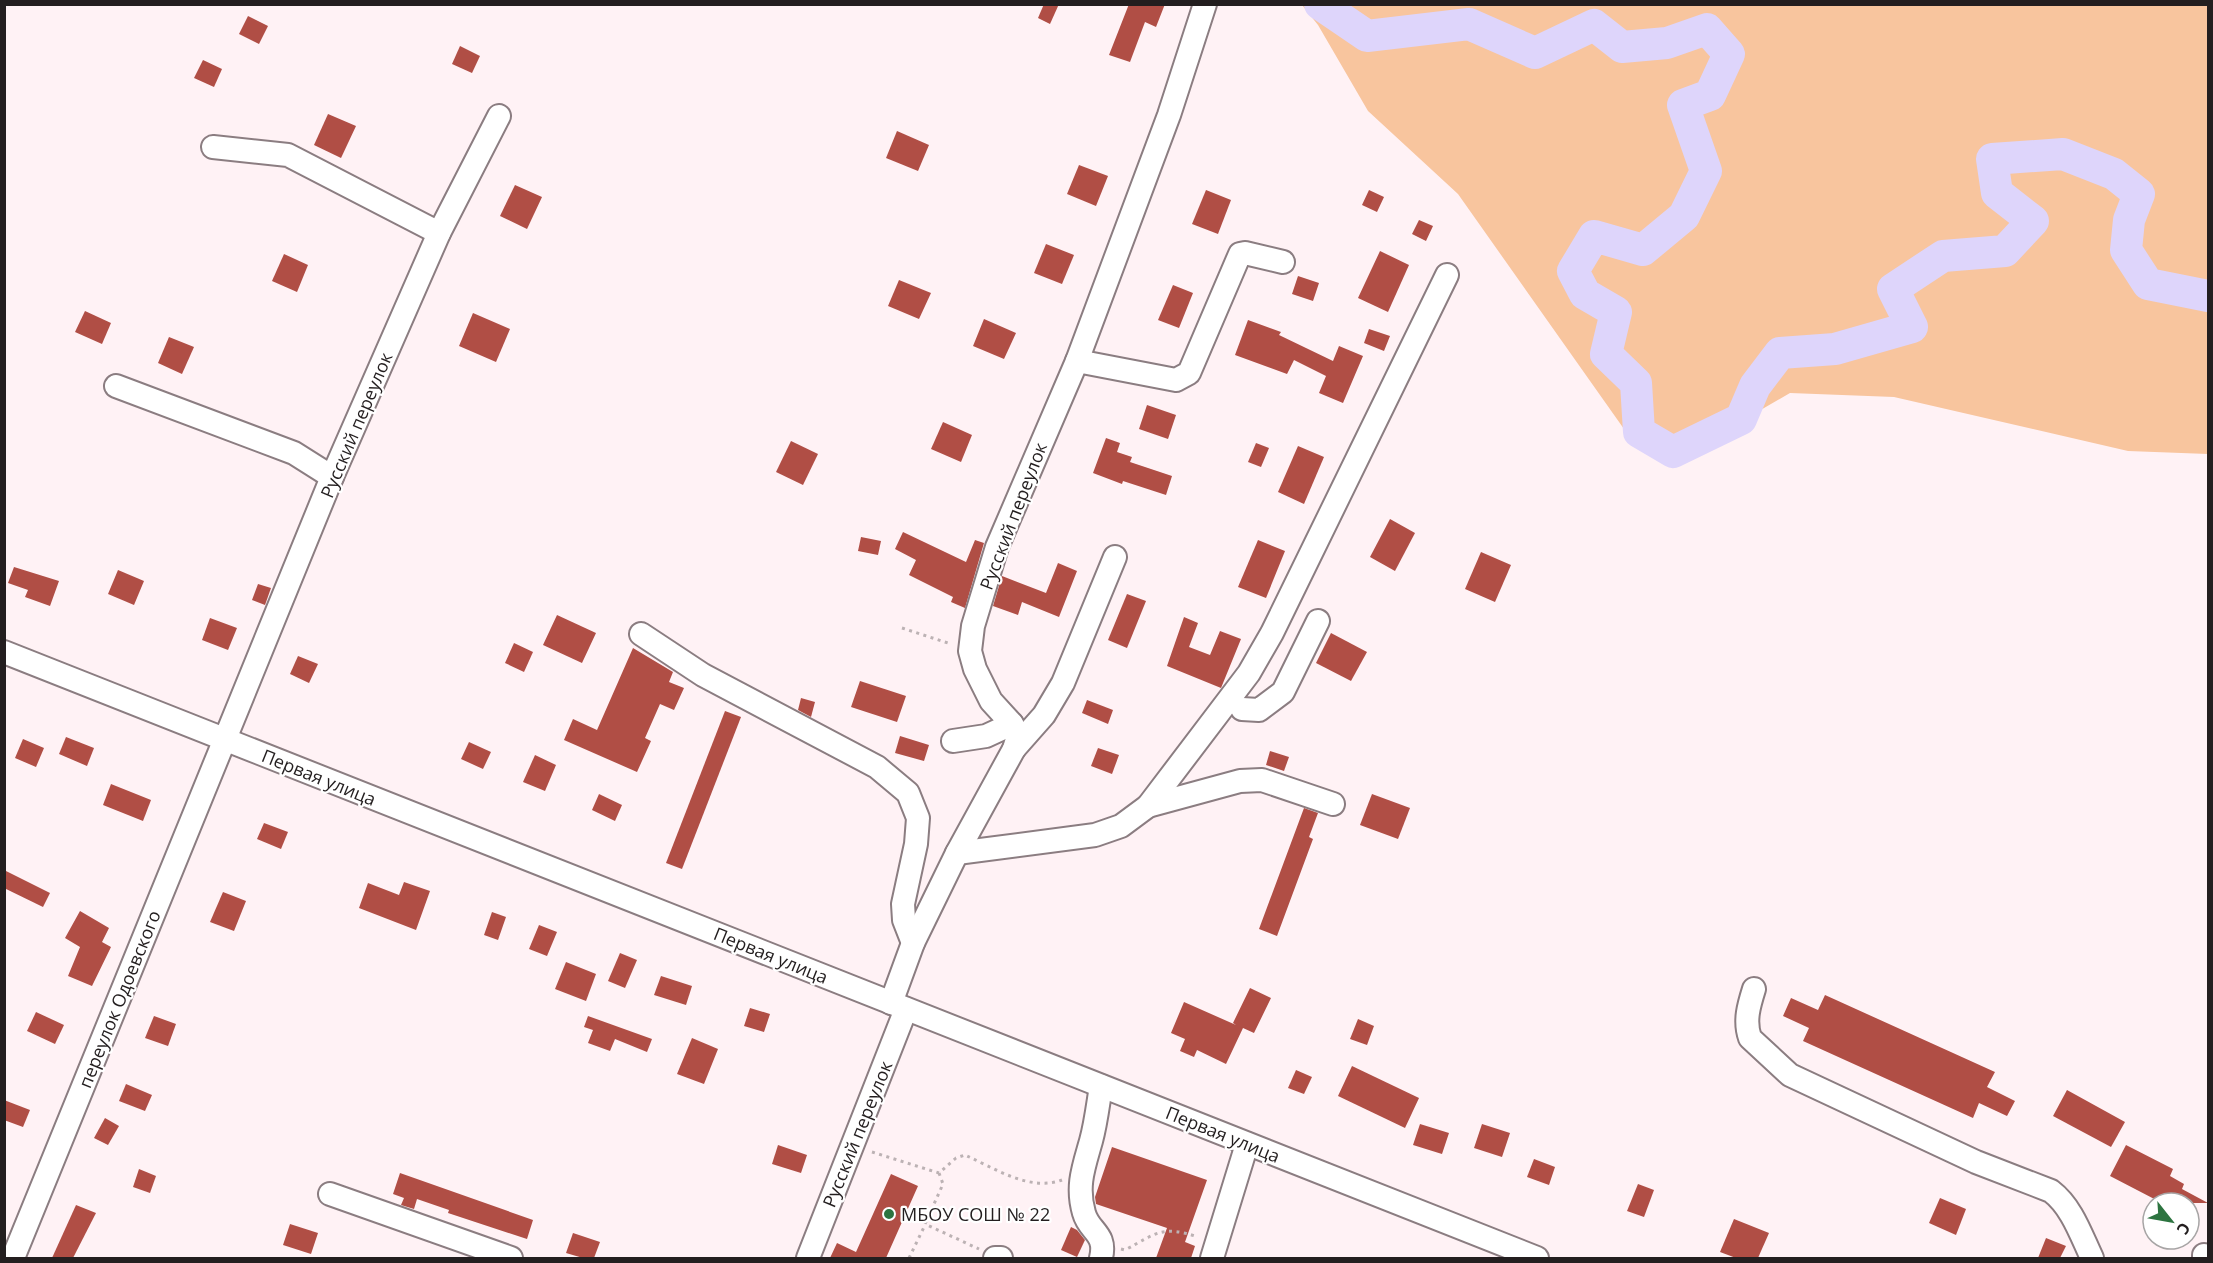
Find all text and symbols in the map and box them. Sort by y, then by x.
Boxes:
street label: Русский переулок [315,348,398,501]
street label: Русский переулок [974,438,1052,593]
street label: Первая улица [258,743,380,811]
street label: переулок Одоевского [72,907,166,1091]
street label: Первая улица [710,921,832,989]
street label: Русский переулок [817,1057,898,1211]
street label: Первая улица [1162,1100,1284,1168]
north arrow [2141,1191,2201,1251]
place label: МБОУ СОШ № 22 [901,1202,1050,1226]
marker: МБОУ СОШ № 22 [882,1207,896,1221]
text: С [2172,1219,2196,1239]

